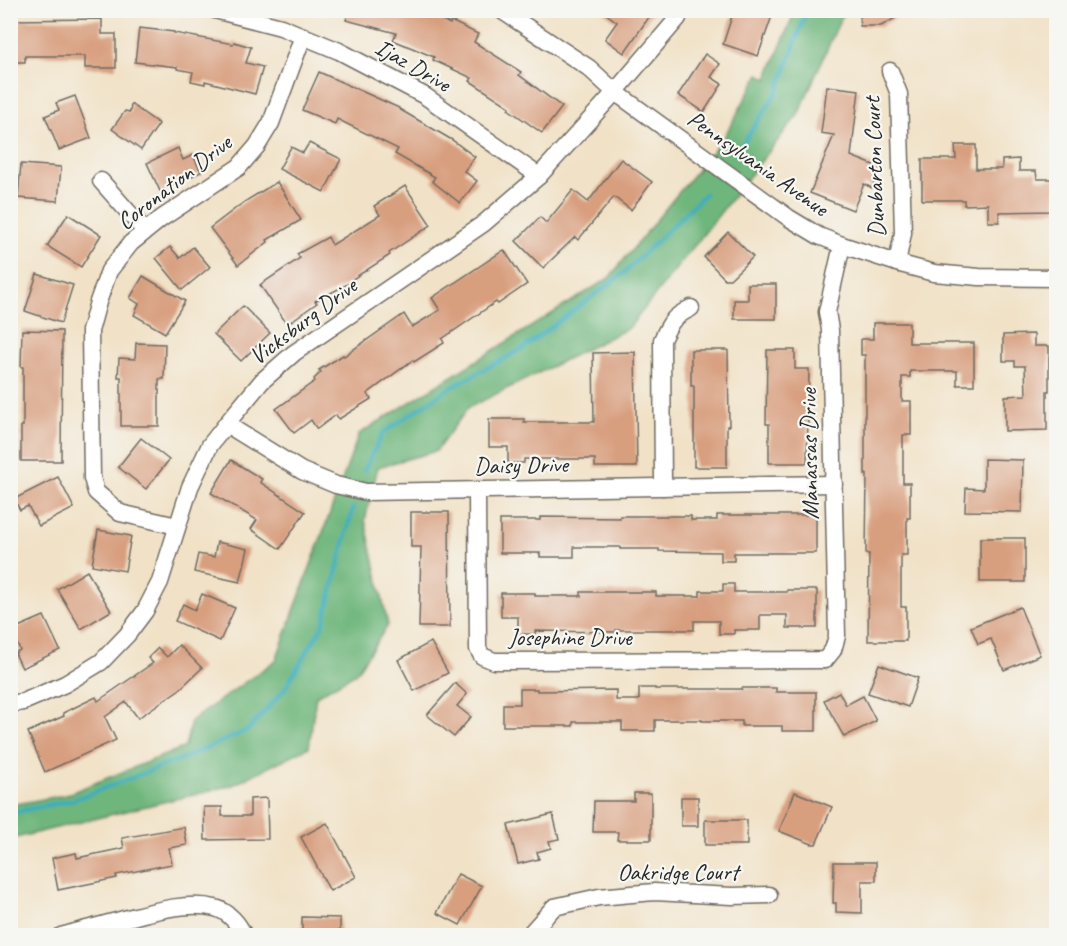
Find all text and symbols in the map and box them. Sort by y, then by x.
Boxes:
street label: Ijaz Drive [370,32,458,100]
street label: Dunbarton Court [856,94,891,238]
street label: Pennsylvania Avenue [682,103,836,224]
street label: Coronation Drive [110,126,239,236]
street label: Vicksburg Drive [243,269,364,371]
street label: Manassas Drive [793,386,825,520]
street label: Daisy Drive [474,449,570,481]
street label: Josephine Drive [507,622,634,652]
street label: Oakridge Court [617,857,742,887]

